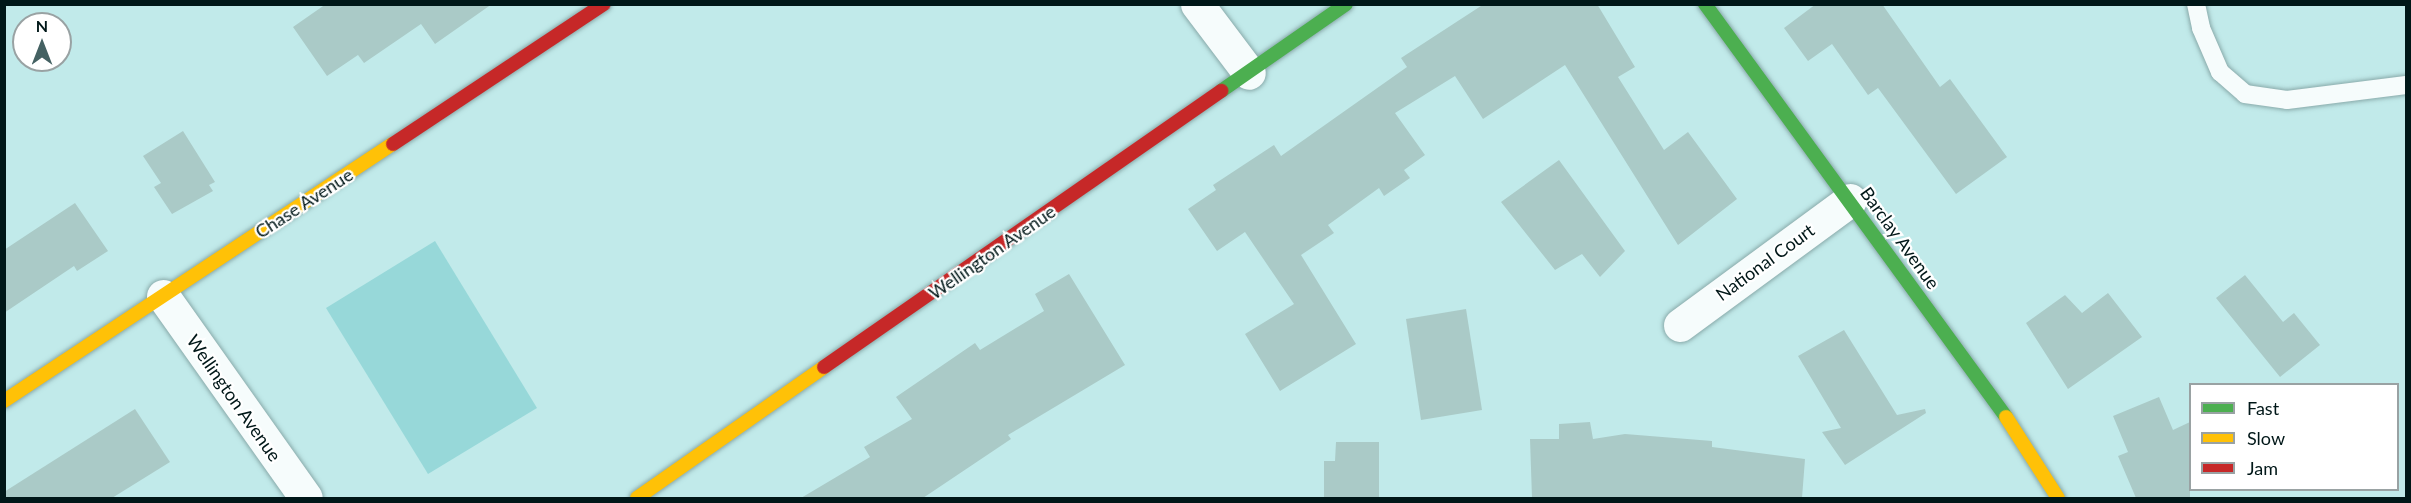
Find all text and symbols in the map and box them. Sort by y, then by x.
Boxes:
north arrow [12,12,72,72]
text: N [36,16,48,35]
street label: Chase Avenue [251,163,357,243]
street label: Barclay Avenue [1856,182,1944,294]
street label: Wellington Avenue [924,200,1060,304]
street label: National Court [1712,219,1818,305]
street label: Wellington Avenue [182,330,286,466]
legend [2189,383,2399,491]
text: Fast [2247,397,2279,419]
text: Slow [2247,427,2285,449]
text: Jam [2247,457,2278,479]

